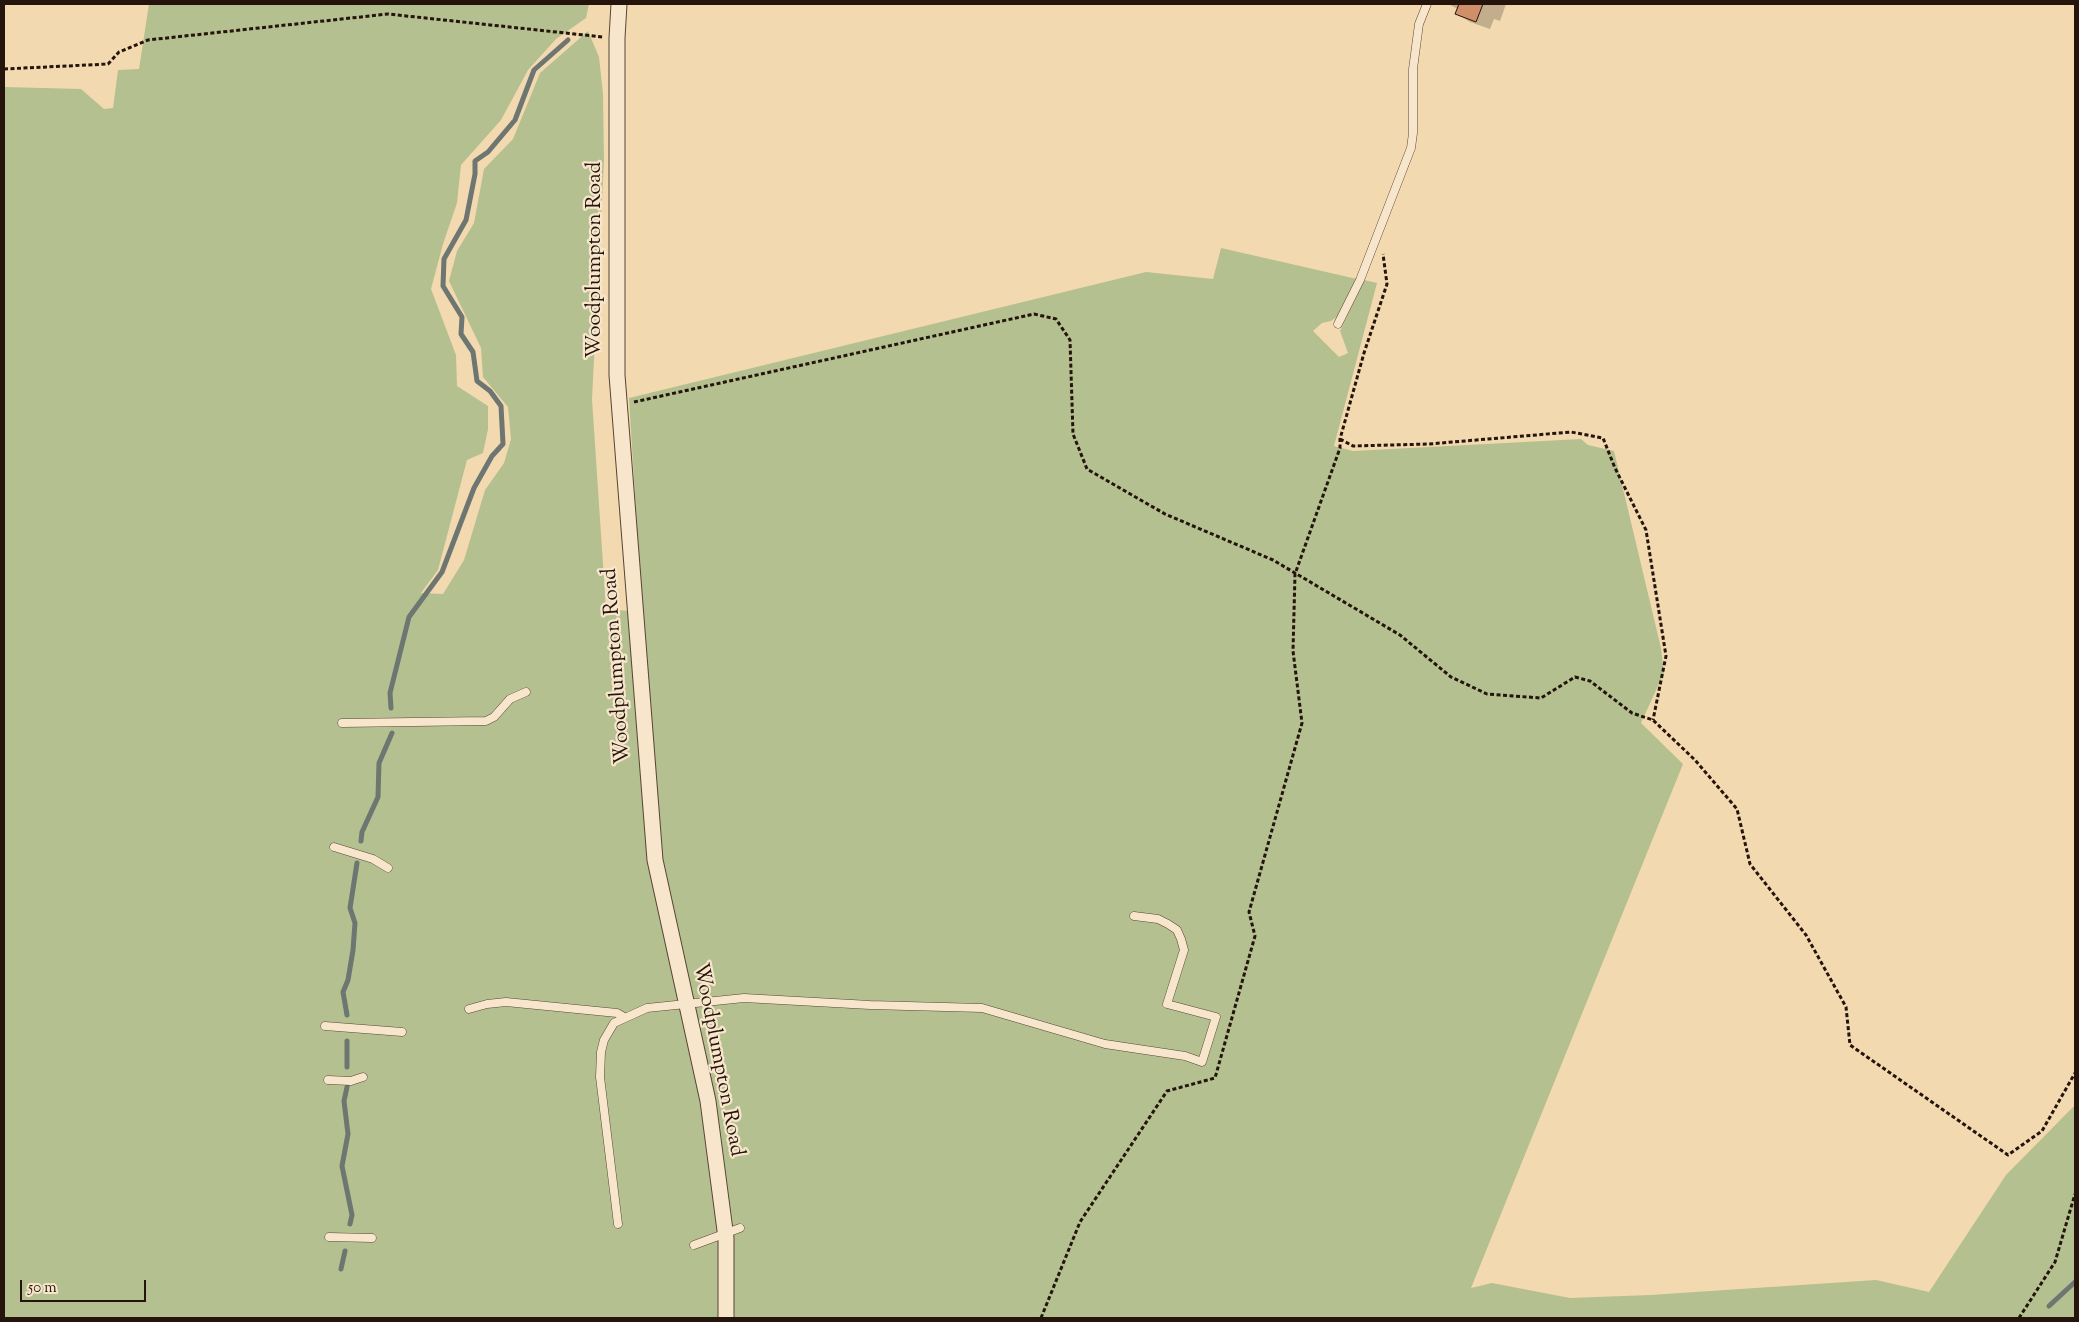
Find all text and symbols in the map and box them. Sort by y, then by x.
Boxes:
street label: Woodplumpton Road [583,162,609,358]
street label: Woodplumpton Road [599,567,637,765]
street label: Woodplumpton Road [686,961,748,1159]
scale bar [22,1270,149,1302]
text: 50 m [28,1278,57,1299]

